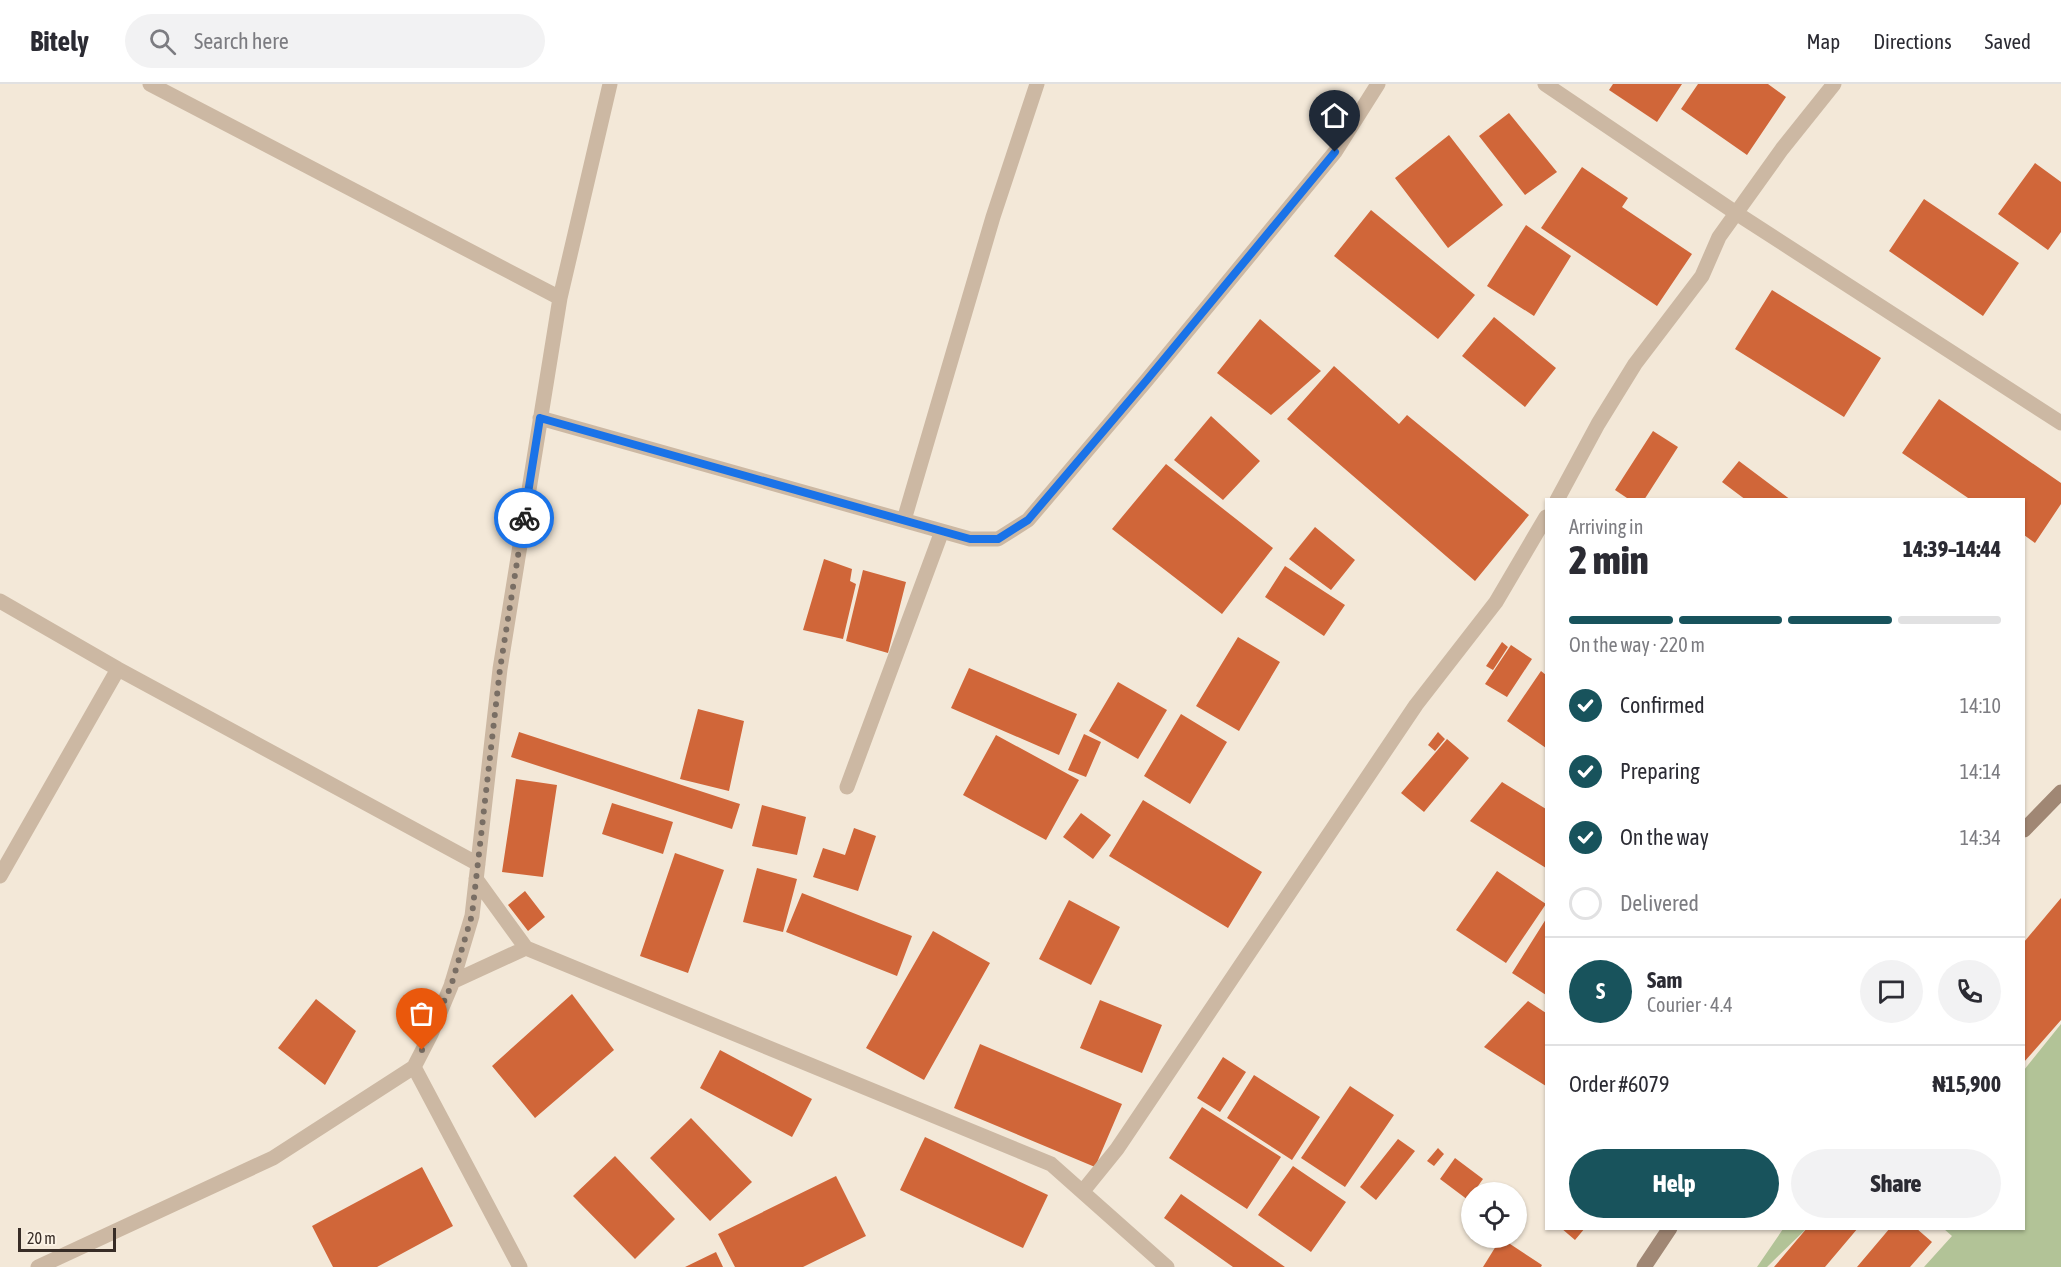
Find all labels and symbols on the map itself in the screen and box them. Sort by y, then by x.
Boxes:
pin [1309,90,1360,152]
courier [494,488,554,548]
pin [396,988,447,1050]
scale bar [18,1225,116,1252]

